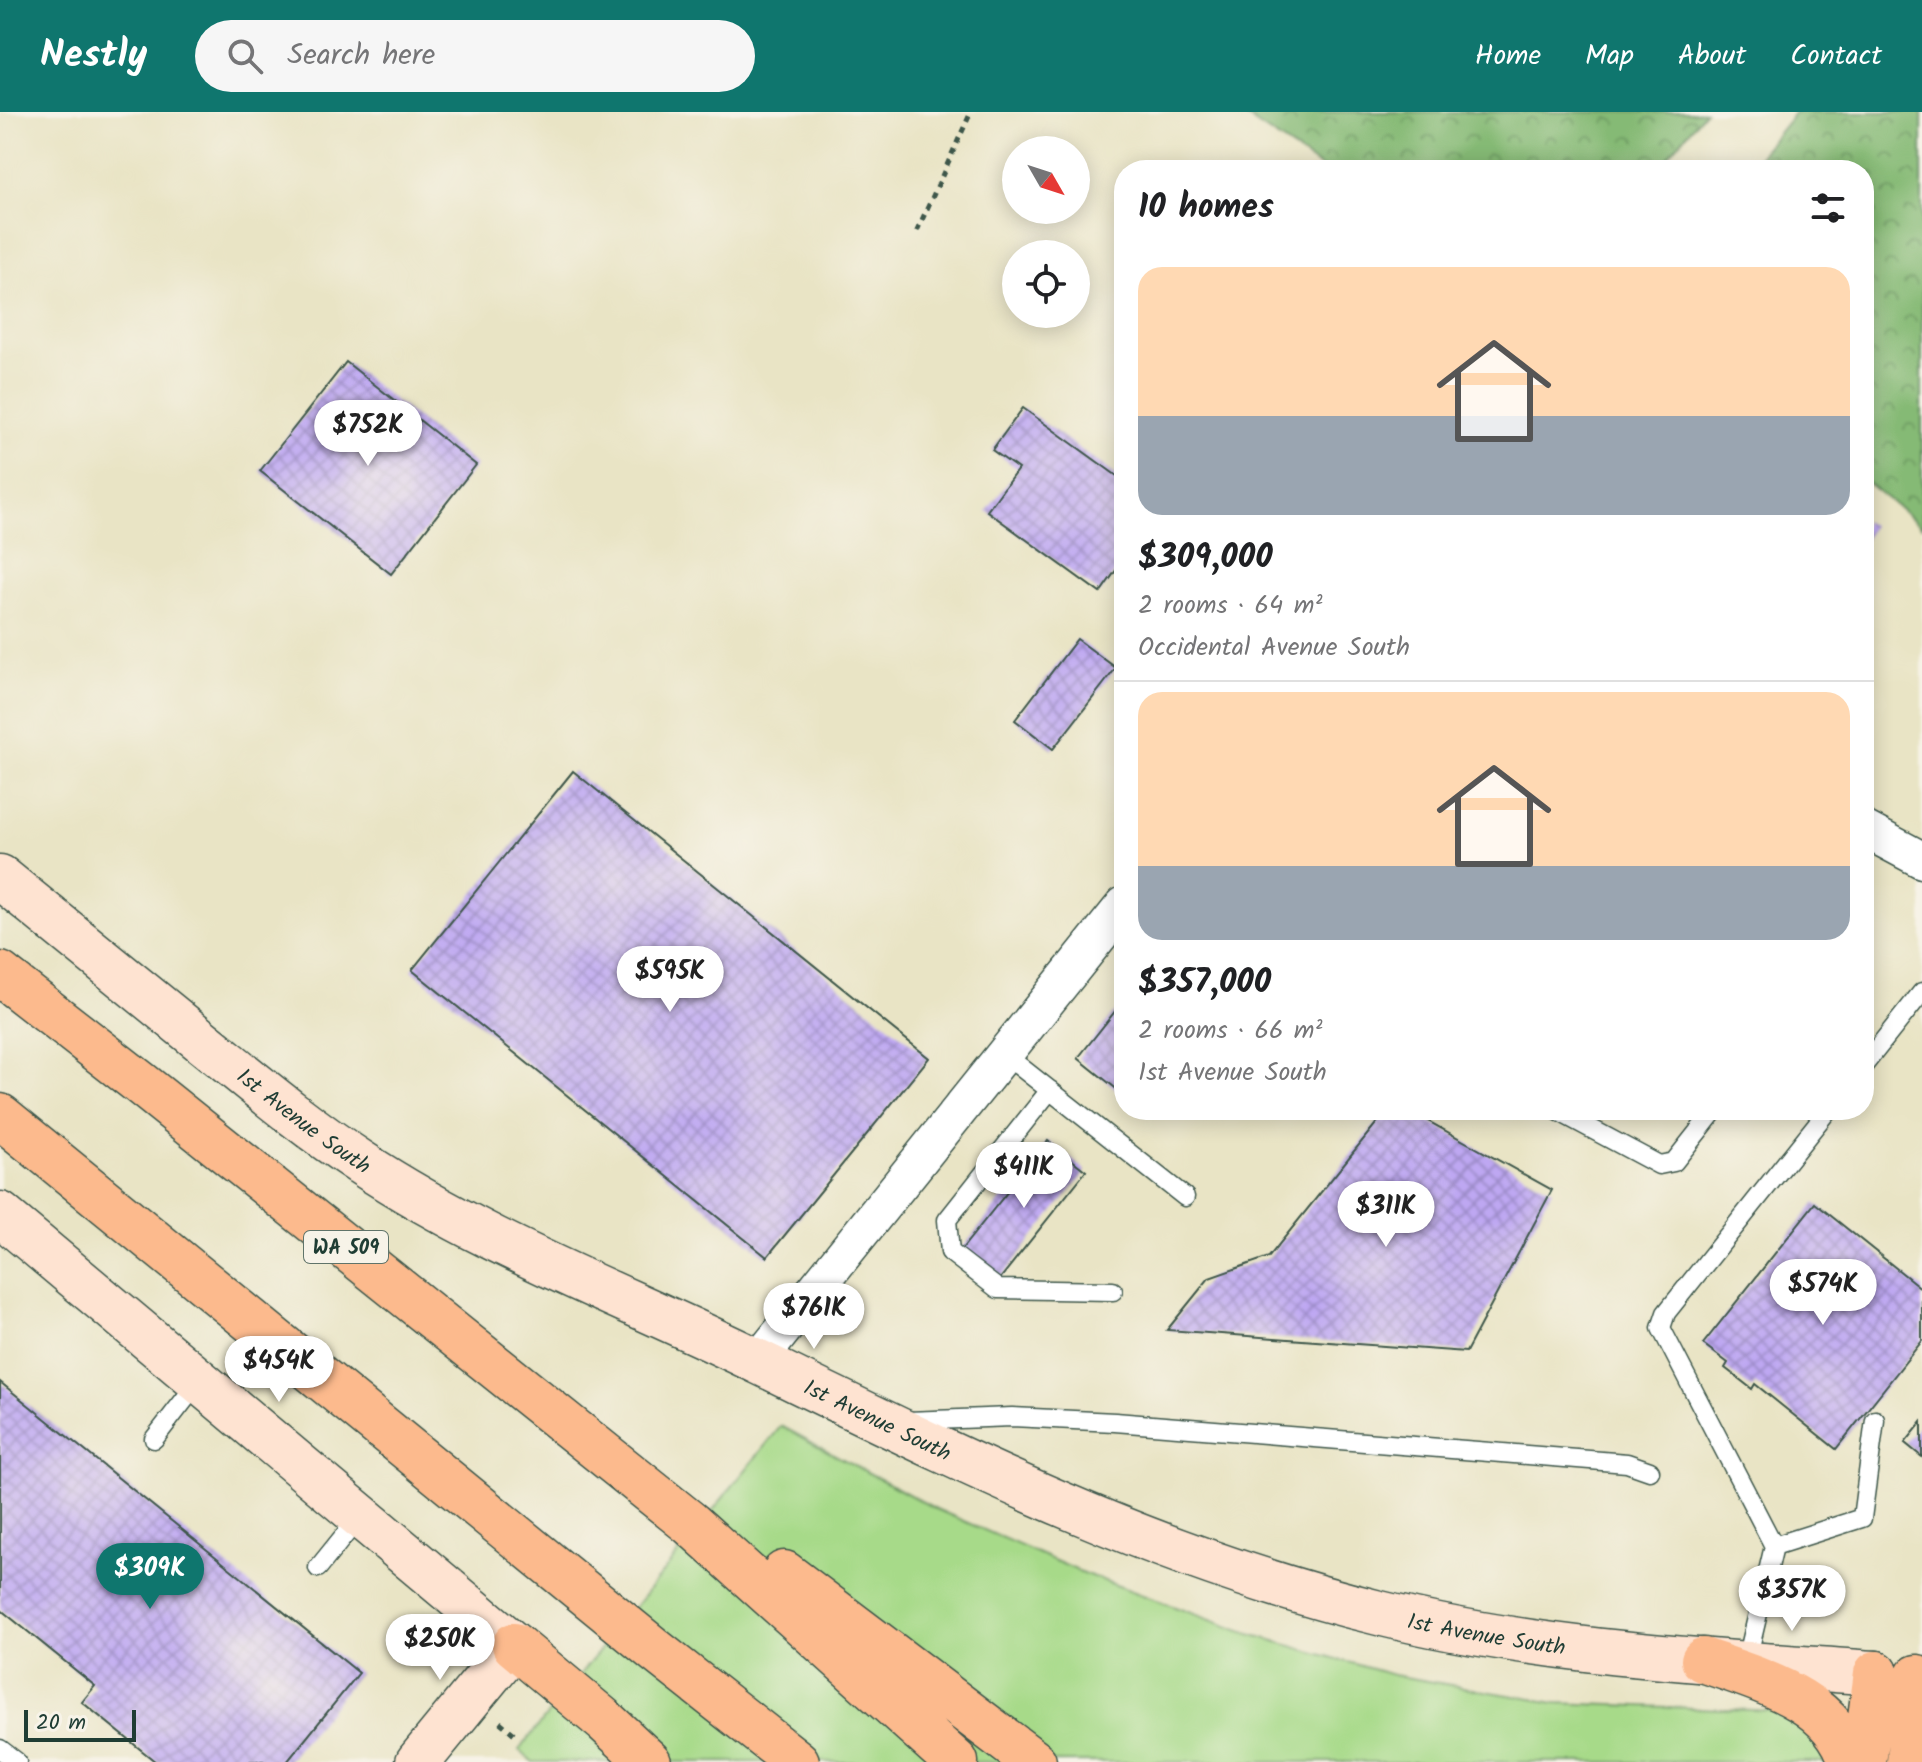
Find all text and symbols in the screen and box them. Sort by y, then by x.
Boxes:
search box [195,20,755,92]
text: Nestly [40,26,147,86]
text: Search here [287,32,435,80]
icon: search [223,34,267,78]
text: Home [1475,34,1541,79]
text: Map [1585,34,1634,79]
text: About [1678,34,1746,79]
text: Contact [1790,34,1882,79]
north arrow [1002,136,1090,224]
map controls [1002,136,1090,328]
text: 10 homes [1138,181,1274,235]
icon: filters [1806,186,1850,230]
button: locate [1002,240,1090,328]
icon: home [1422,319,1566,463]
pin: $752K [312,400,424,468]
text: $752K [332,405,404,447]
text: $309,000 [1138,531,1273,585]
text: 2 rooms · 64 m² [1138,585,1322,627]
text: Occidental Avenue South [1138,627,1410,669]
icon: home [1422,744,1566,888]
pin: $595K [614,946,726,1014]
text: $595K [635,951,705,993]
text: $357,000 [1138,956,1271,1010]
text: 2 rooms · 66 m² [1138,1010,1323,1052]
text: 1st Avenue South [1138,1052,1327,1094]
street label: 1st Avenue South [228,1061,377,1185]
pin: $411K [968,1142,1080,1210]
text: $411K [994,1147,1054,1189]
pin: $311K [1330,1181,1442,1249]
text: $311K [1356,1186,1416,1228]
road number: WA 509 [304,1231,388,1263]
pin: $574K [1767,1259,1879,1327]
text: $574K [1788,1264,1858,1306]
pin: $761K [758,1283,870,1351]
text: $761K [781,1288,847,1330]
pin: $454K [223,1336,335,1404]
text: $454K [243,1341,315,1383]
street label: 1st Avenue South [797,1371,956,1472]
pin: $309K [94,1543,206,1611]
text: $309K [114,1548,186,1590]
pin: $357K [1736,1565,1848,1633]
text: $357K [1757,1570,1827,1612]
street label: 1st Avenue South [1404,1605,1567,1666]
pin: $250K [384,1614,496,1682]
text: $250K [404,1619,476,1661]
scale bar [24,1706,136,1742]
text: 20 m [36,1706,86,1741]

